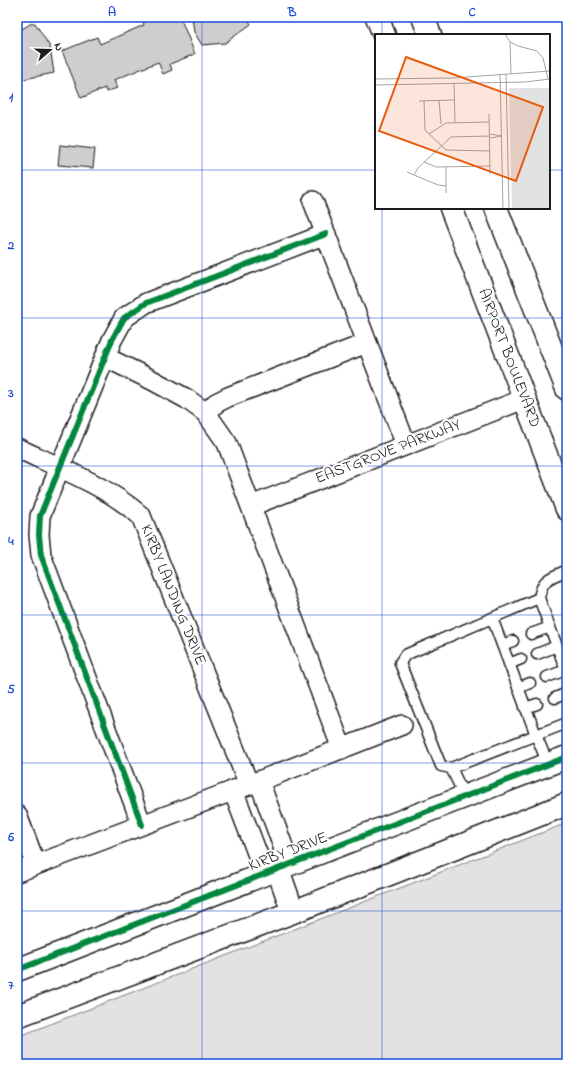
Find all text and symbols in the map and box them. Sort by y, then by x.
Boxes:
text: A [108,3,116,22]
text: B [287,3,297,22]
text: C [468,3,476,22]
north arrow [30,30,70,70]
inset map [375,34,550,209]
text: N [50,41,67,53]
text: 1 [9,88,14,107]
text: 2 [7,236,15,255]
street label: AIRPORT BOULEVARD [471,285,547,431]
text: 3 [7,384,14,403]
street label: EASTGROVE PARKWAY [312,413,465,491]
street label: KIRBY LANDING DRIVE [134,521,212,669]
text: 4 [7,532,14,551]
text: 5 [7,680,15,699]
street label: KIRBY DRIVE [245,826,331,878]
text: 6 [7,828,14,847]
text: 7 [8,976,14,995]

